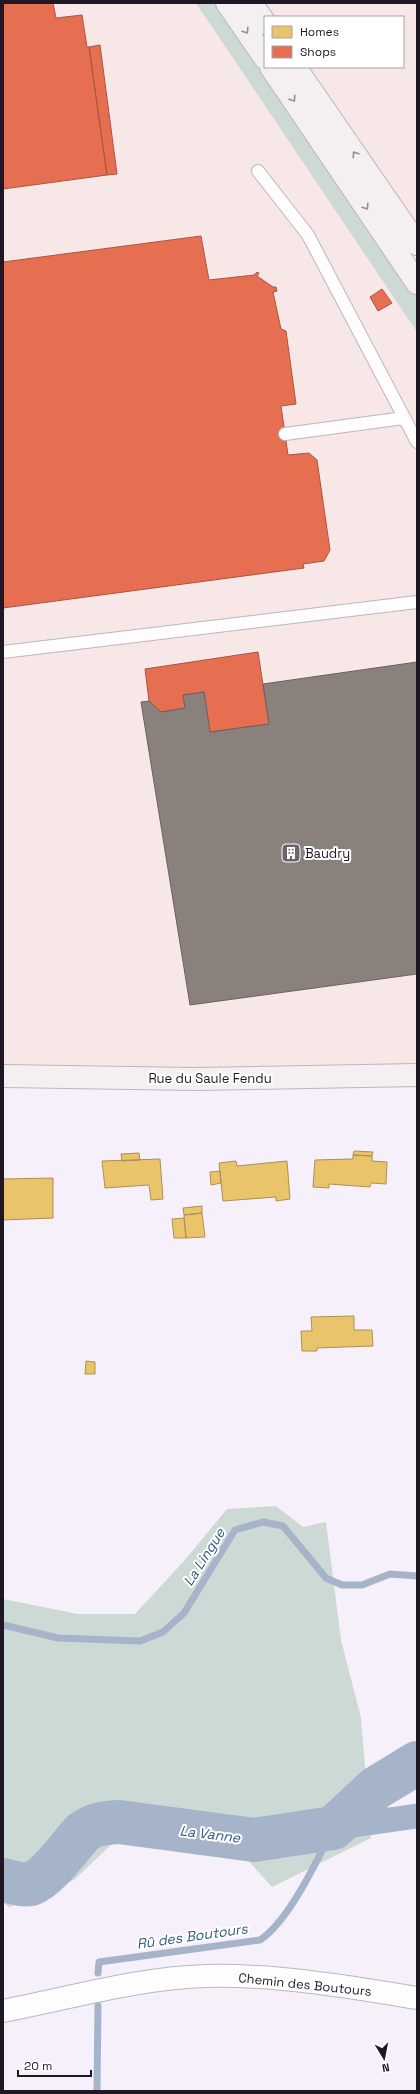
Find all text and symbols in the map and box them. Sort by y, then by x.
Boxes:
legend [264,16,404,68]
text: Homes [300,24,339,40]
one-way arrow [241,27,249,34]
text: Shops [300,44,336,60]
one-way arrow [288,95,296,102]
one-way arrow [353,152,360,159]
one-way arrow [361,203,369,210]
building icon: Baudry [280,842,302,864]
place label: Baudry [305,845,350,862]
street label: Rue du Saule Fendu [148,1070,272,1087]
water label: La Lingue [179,1524,229,1589]
water label: La Vanne [179,1821,242,1847]
water label: Rû des Boutours [135,1919,249,1953]
street label: Chemin des Boutours [237,1969,373,2000]
north arrow [364,2038,404,2078]
scale bar [18,2052,91,2078]
text: 20 m [24,2058,52,2074]
text: N [381,2060,391,2075]

